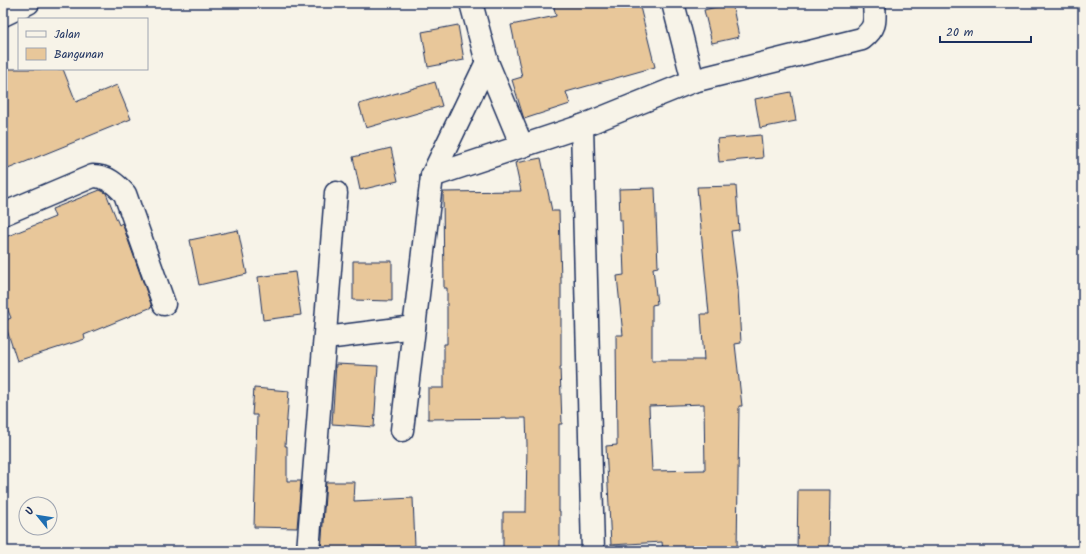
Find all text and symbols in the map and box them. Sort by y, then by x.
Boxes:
legend [18,18,148,70]
scale bar [940,18,1031,44]
text: 20 m [946,23,974,42]
text: Jalan [54,25,80,44]
text: Bangunan [54,45,104,64]
north arrow [18,496,58,536]
text: U [21,504,40,519]

